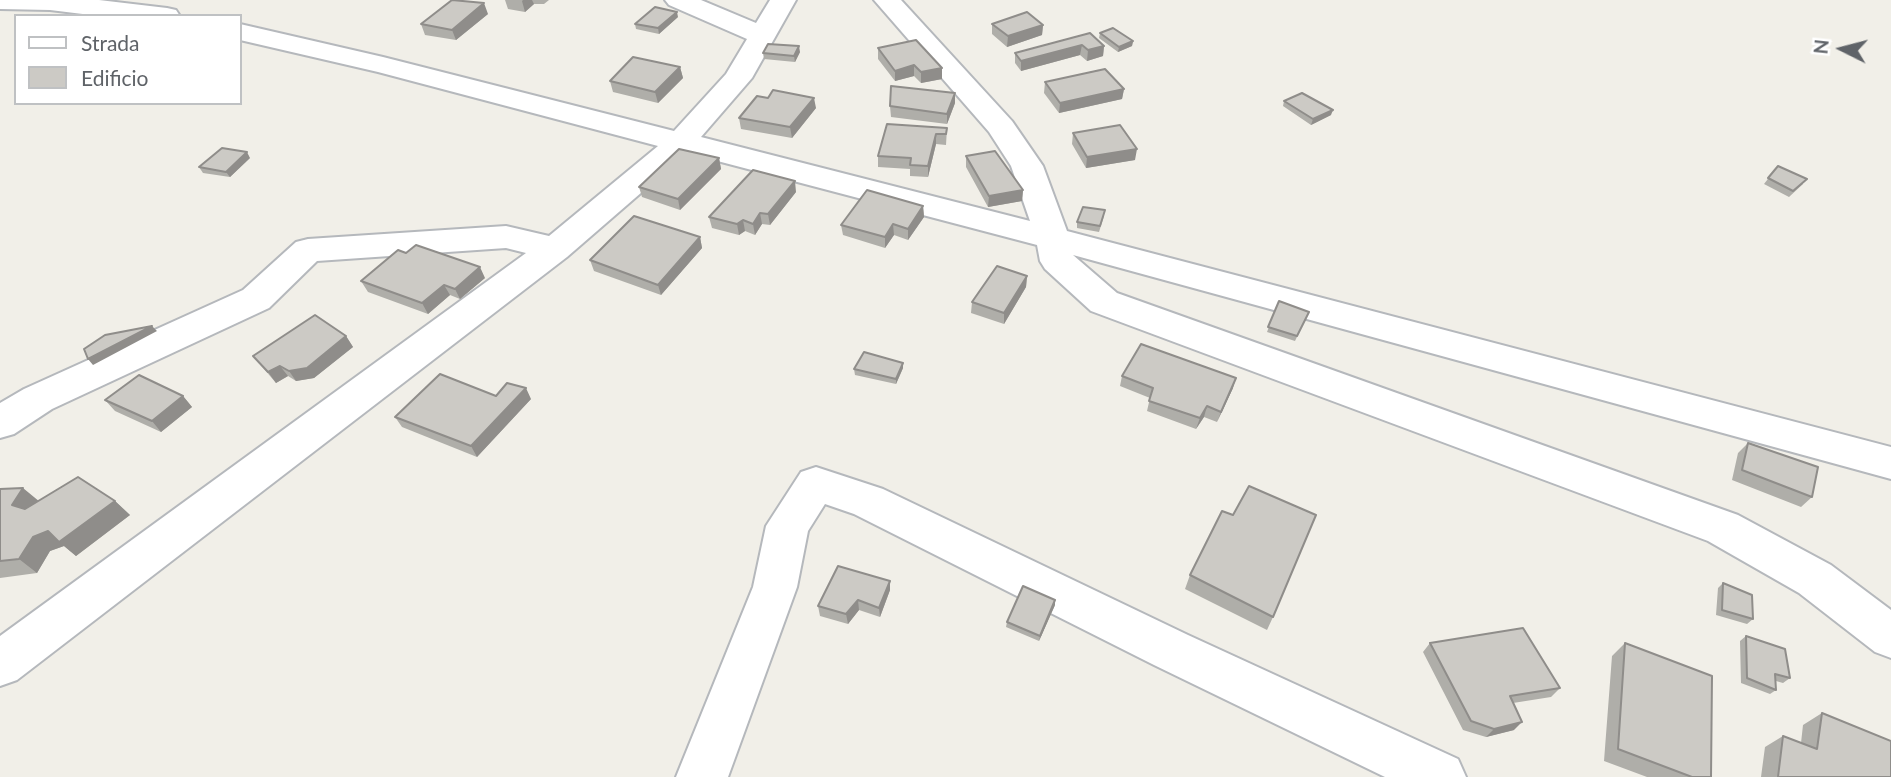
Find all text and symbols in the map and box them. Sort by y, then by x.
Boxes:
legend [14,14,242,105]
north arrow [1807,14,1877,84]
text: Strada [81,30,140,55]
text: N [1808,38,1833,55]
text: Edificio [81,65,148,90]

